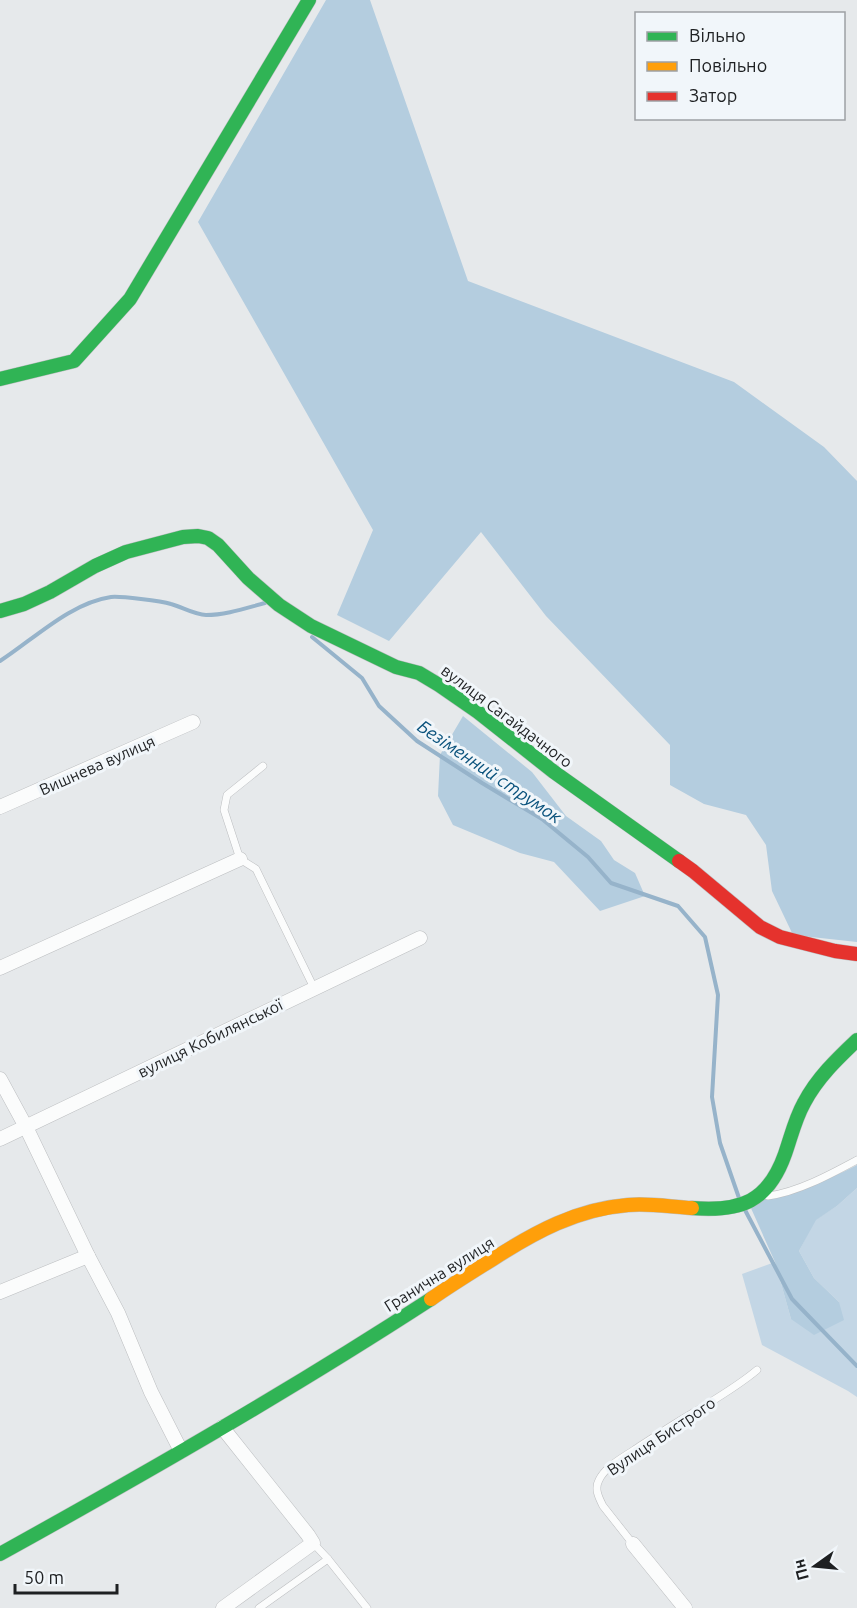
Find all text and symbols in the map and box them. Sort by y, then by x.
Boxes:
legend [635,12,845,120]
text: Вільно [689,25,746,45]
text: Повільно [689,55,767,75]
text: Затор [689,85,737,105]
street label: вулиця Сагайдачного [438,661,576,771]
water label: Безіменний струмок [414,715,566,827]
street label: Вишнева вулиця [36,731,158,799]
street label: вулиця Кобилянської [135,995,286,1081]
street label: Гранична вулиця [381,1233,497,1315]
street label: Вулиця Бистрого [603,1393,719,1479]
north arrow [785,1536,845,1596]
scale bar [15,1557,117,1595]
text: Пн [789,1557,812,1582]
text: 50 m [24,1567,64,1587]

